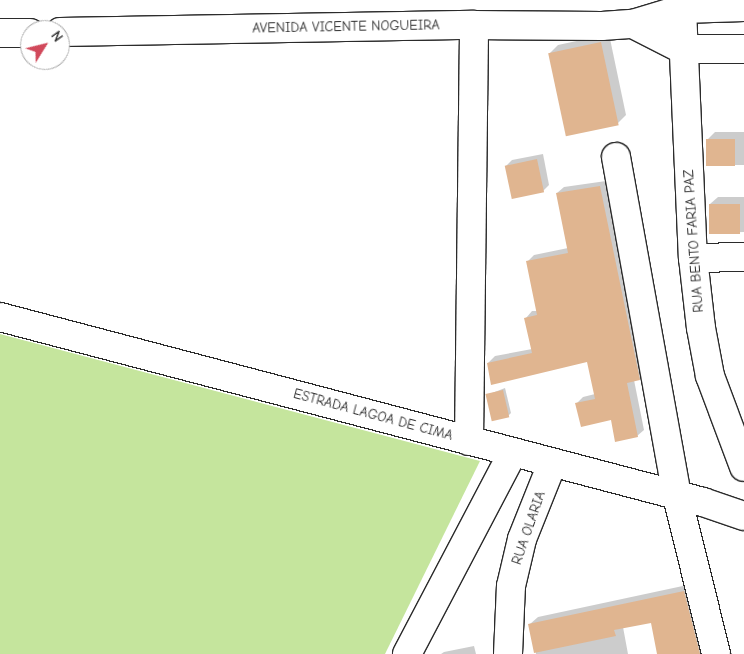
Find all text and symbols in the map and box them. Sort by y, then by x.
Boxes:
street label: AVENIDA VICENTE NOGUEIRA [252,17,440,37]
north arrow [20,20,70,70]
text: N [47,28,66,45]
street label: RUA BENTO FARIA PAZ [681,169,707,313]
street label: ESTRADA LAGOA DE CIMA [291,386,455,444]
street label: RUA OLARIA [509,489,549,567]

